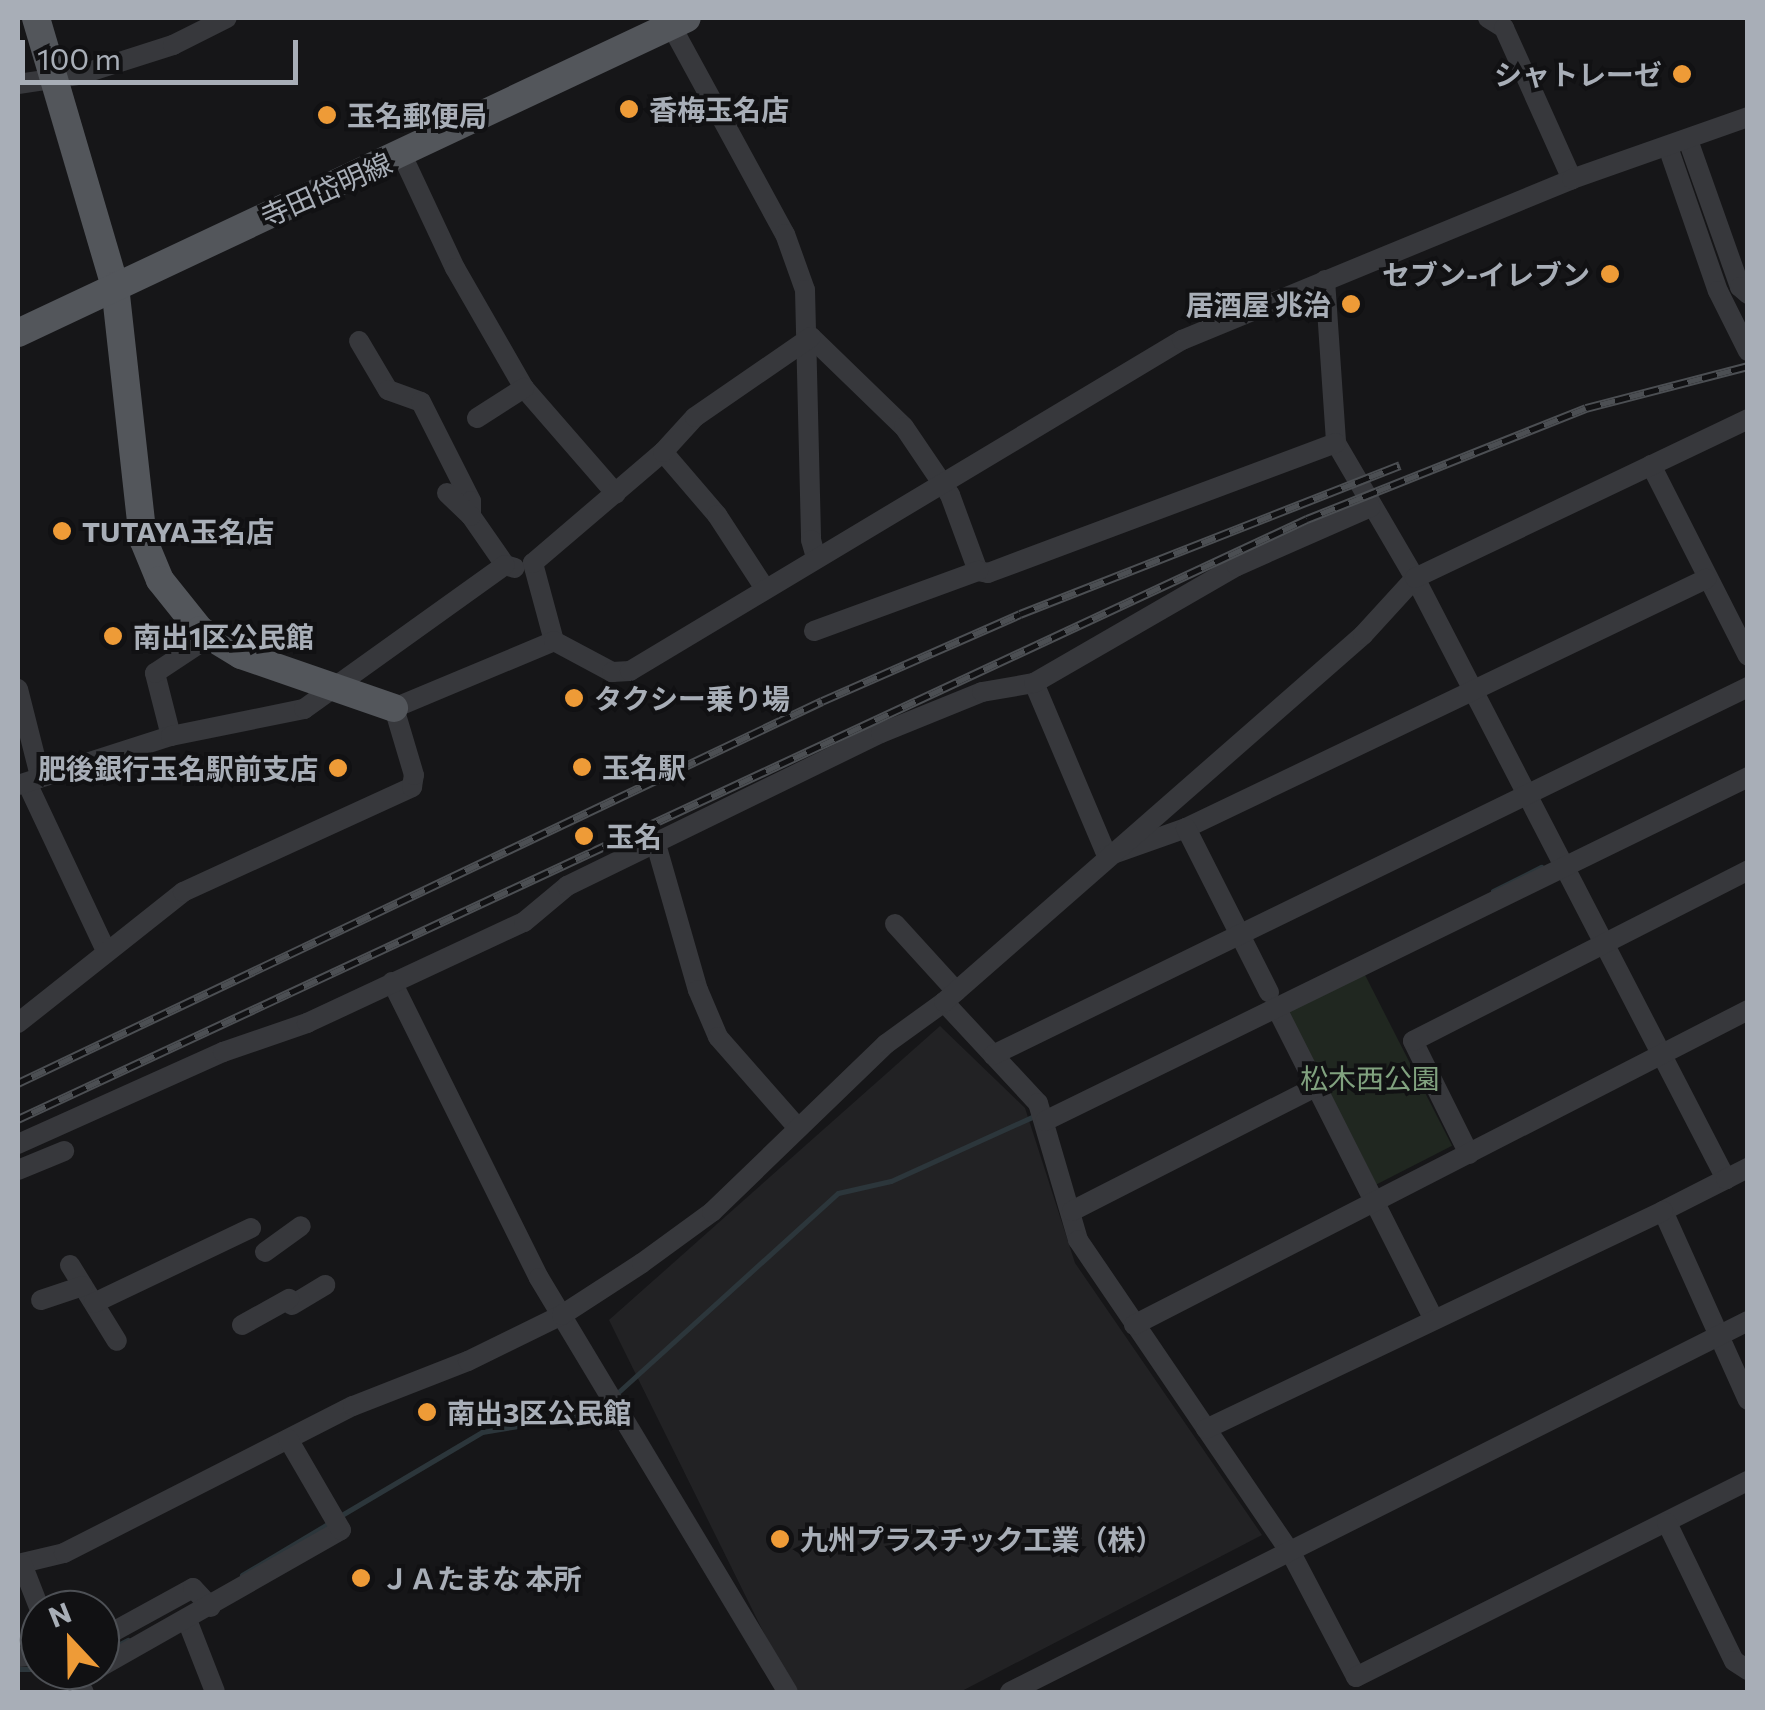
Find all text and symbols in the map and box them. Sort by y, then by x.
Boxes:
scale bar [25,20,302,82]
text: 100 m [37,39,121,76]
place label: シャトレーゼ [1494,57,1662,91]
marker: シャトレーゼ [1671,63,1693,85]
place label: 香梅玉名店 [649,92,789,126]
place label: 玉名郵便局 [347,98,487,132]
marker: 香梅玉名店 [618,98,640,120]
marker: 玉名郵便局 [316,104,338,126]
street label: 寺田岱明線 [255,145,397,233]
place label: セブン-イレブン [1382,257,1590,291]
marker: セブン-イレブン [1599,263,1621,285]
place label: 居酒屋 兆治 [1186,287,1331,321]
marker: 居酒屋 兆治 [1340,293,1362,315]
place label: TUTAYA玉名店 [82,514,274,548]
marker: TUTAYA玉名店 [51,520,73,542]
place label: 南出1区公民館 [133,619,314,653]
marker: 南出1区公民館 [102,625,124,647]
place label: タクシー乗り場 [594,681,790,715]
marker: タクシー乗り場 [563,687,585,709]
place label: 玉名駅 [602,750,686,784]
place label: 肥後銀行玉名駅前支店 [38,751,318,785]
marker: 玉名駅 [571,756,593,778]
marker: 肥後銀行玉名駅前支店 [327,757,349,779]
place label: 玉名 [606,819,662,853]
marker: 玉名 [571,823,597,849]
park label: 松木西公園 [1300,1061,1440,1095]
place label: 南出3区公民館 [447,1395,631,1429]
marker: 南出3区公民館 [416,1401,438,1423]
place label: 九州プラスチック工業（株） [800,1522,1164,1556]
marker: 九州プラスチック工業（株） [769,1528,791,1550]
place label: ＪＡたまな 本所 [381,1561,582,1595]
marker: ＪＡたまな 本所 [350,1567,372,1589]
north arrow [20,1590,120,1690]
text: N [43,1594,76,1634]

